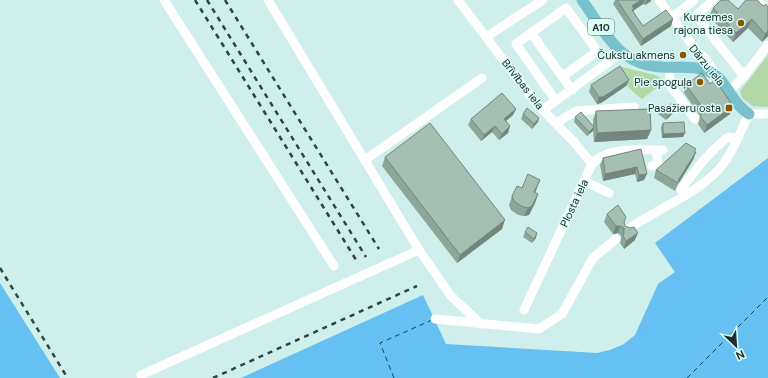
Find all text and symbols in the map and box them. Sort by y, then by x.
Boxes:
place label: Kurzemes rajona tiesa [674,10,733,37]
marker: Kurzemes rajona tiesa [736,18,746,28]
road number: A10 [588,19,614,35]
street label: Dārzu iela [686,41,728,89]
place label: Čukstu akmens [597,48,675,62]
marker: Čukstu akmens [678,50,688,60]
street label: Brīvības iela [499,56,547,112]
place label: Pie spoguļa [634,75,692,89]
marker: Pie spoguļa [695,77,705,87]
place label: Pasažieru osta [648,101,721,115]
marker: Pasažieru osta [724,103,734,113]
street label: Plosta iela [557,177,591,229]
north arrow [716,326,756,366]
text: N [734,347,747,363]

